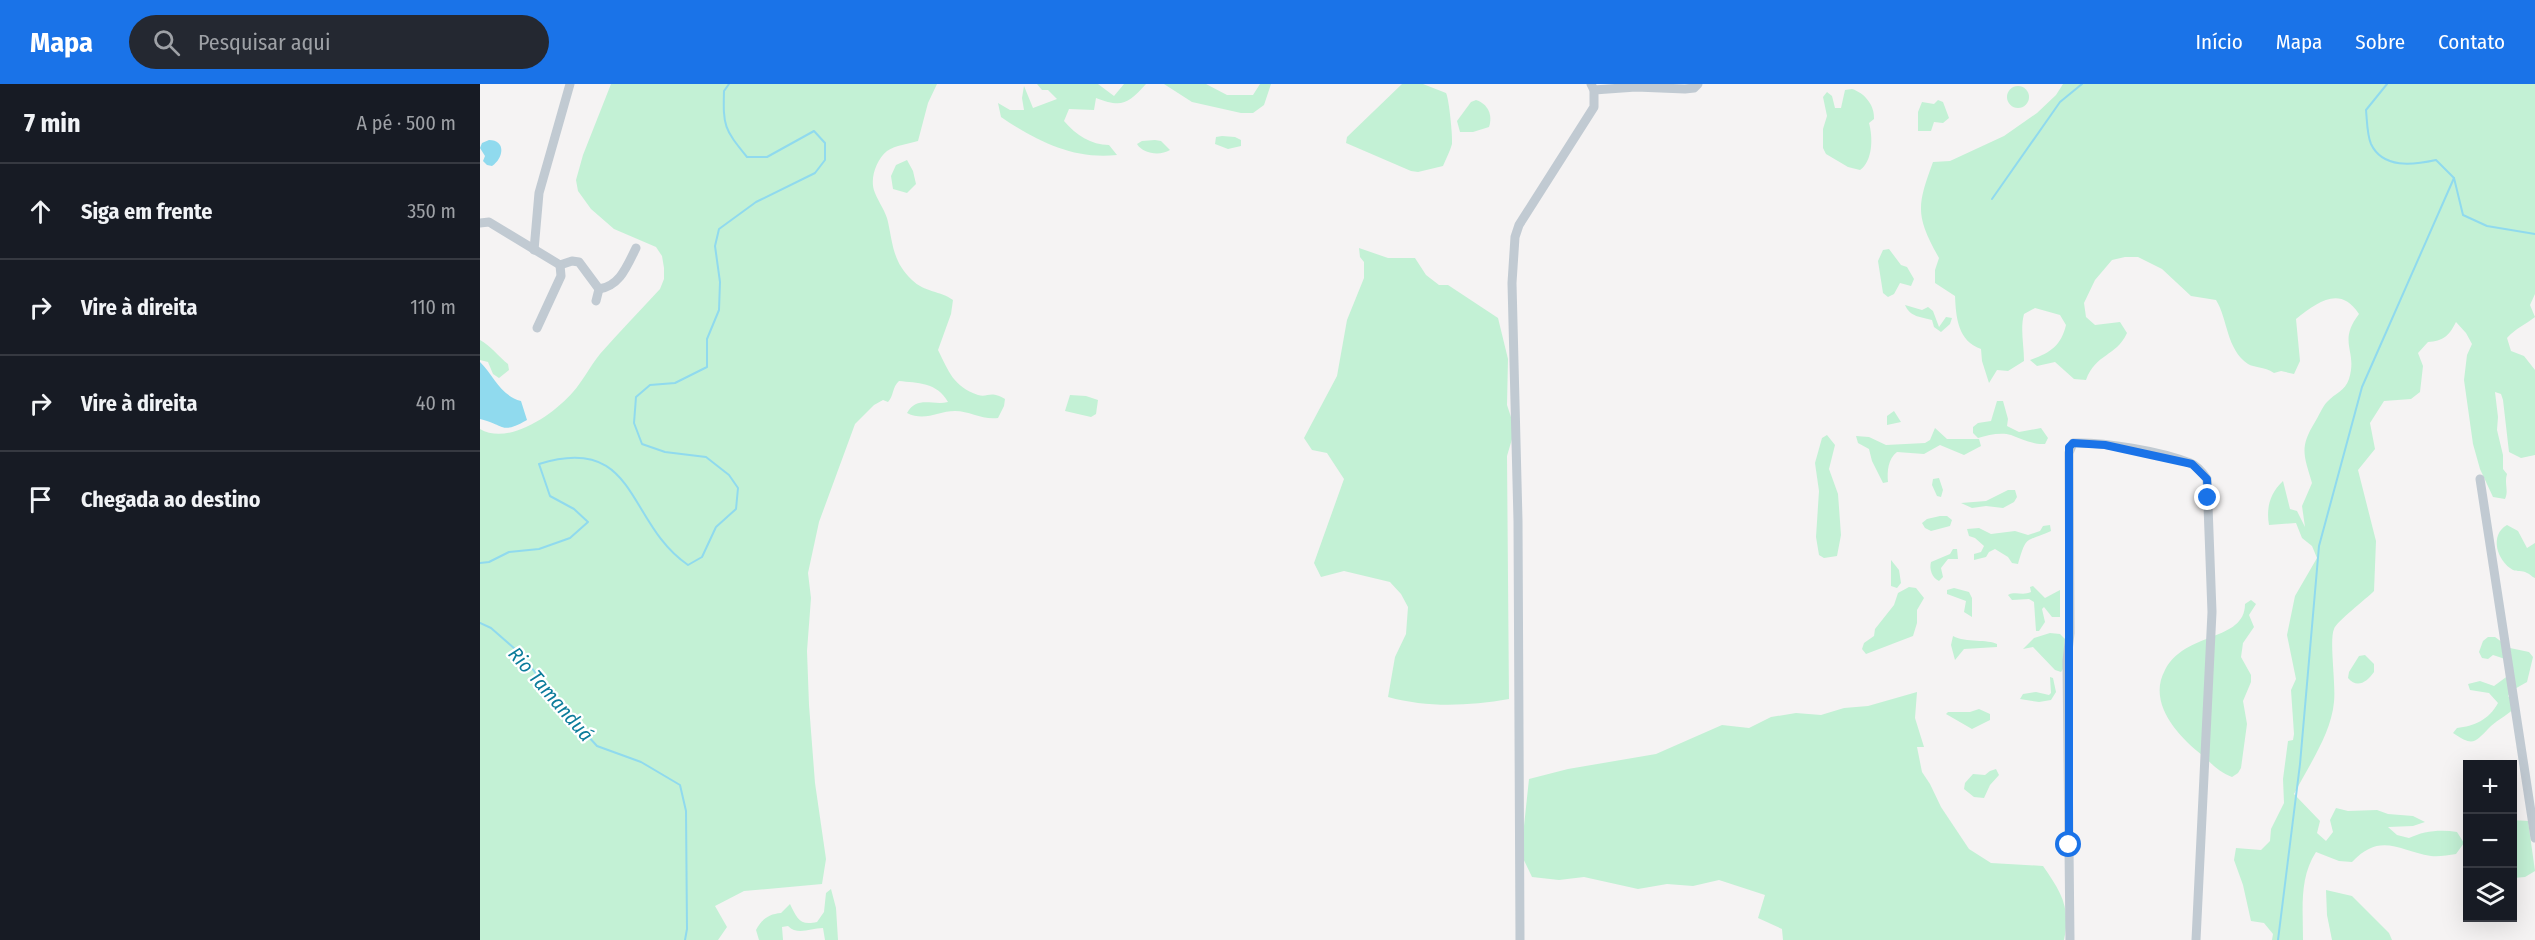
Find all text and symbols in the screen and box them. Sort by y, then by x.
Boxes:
search box [129,15,549,69]
text: Mapa [30,26,93,59]
icon: search [150,26,183,59]
text: Pesquisar aqui [198,29,330,56]
text: Início [2196,29,2243,55]
text: Mapa [2276,29,2322,55]
text: Sobre [2355,29,2405,55]
text: Contato [2438,29,2505,55]
text: 7 min [24,108,81,139]
text: A pé · 500 m [357,111,456,135]
icon: ahead [24,195,57,228]
text: Siga em frente [81,198,212,225]
text: 350 m [407,199,456,223]
icon: right [24,291,57,324]
text: Vire à direita [81,294,197,321]
text: 110 m [410,295,456,319]
icon: right [24,387,57,420]
text: Vire à direita [81,390,197,417]
text: 40 m [416,391,456,415]
icon: arrive [24,483,57,516]
route end [2194,484,2220,510]
text: Chegada ao destino [81,486,261,513]
water label: Rio Tamanduá [504,642,598,746]
map controls [2463,760,2517,922]
button: + [2463,760,2517,814]
button: − [2463,814,2517,868]
route start [2055,831,2081,857]
button: layers [2463,868,2517,922]

